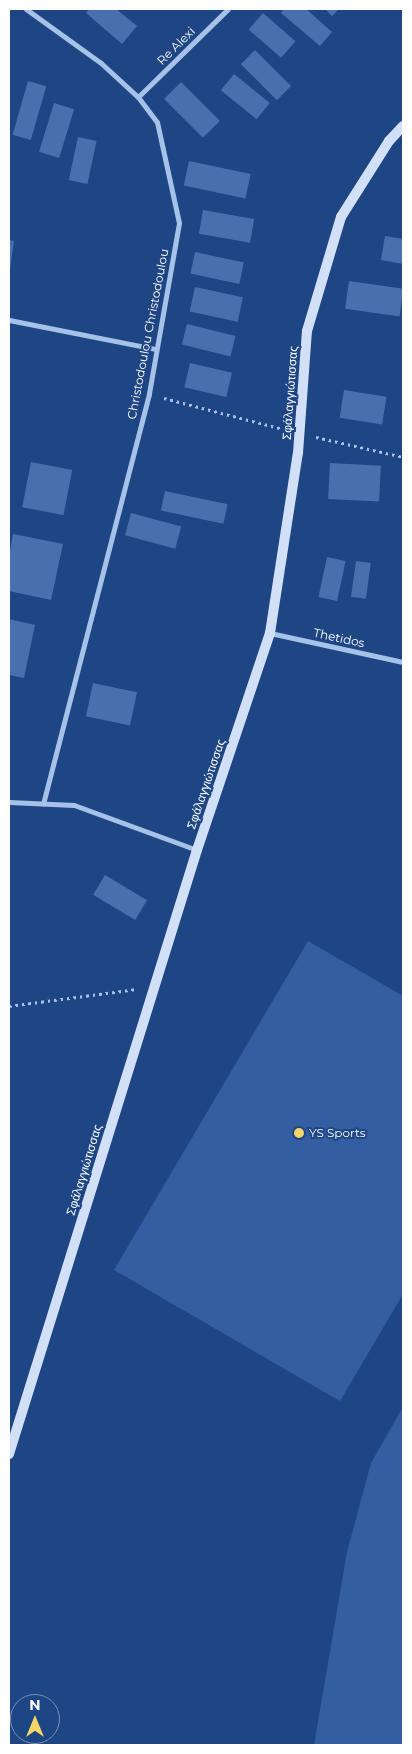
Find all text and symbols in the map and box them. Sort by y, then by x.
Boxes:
street label: Re Alexi [154,24,198,68]
street label: Christodoulou Christodoulou [124,248,172,420]
street label: Σφάλαγγιώτισσας [280,345,300,441]
street label: Thetidos [312,626,366,650]
street label: Σφάλαγγιώτισσας [184,737,228,831]
street label: Σφάλαγγιώτισσας [63,1123,105,1217]
place label: YS Sports [309,1126,366,1140]
marker: YS Sports [293,1127,305,1139]
north arrow [10,1694,60,1744]
text: N [29,1696,41,1714]

